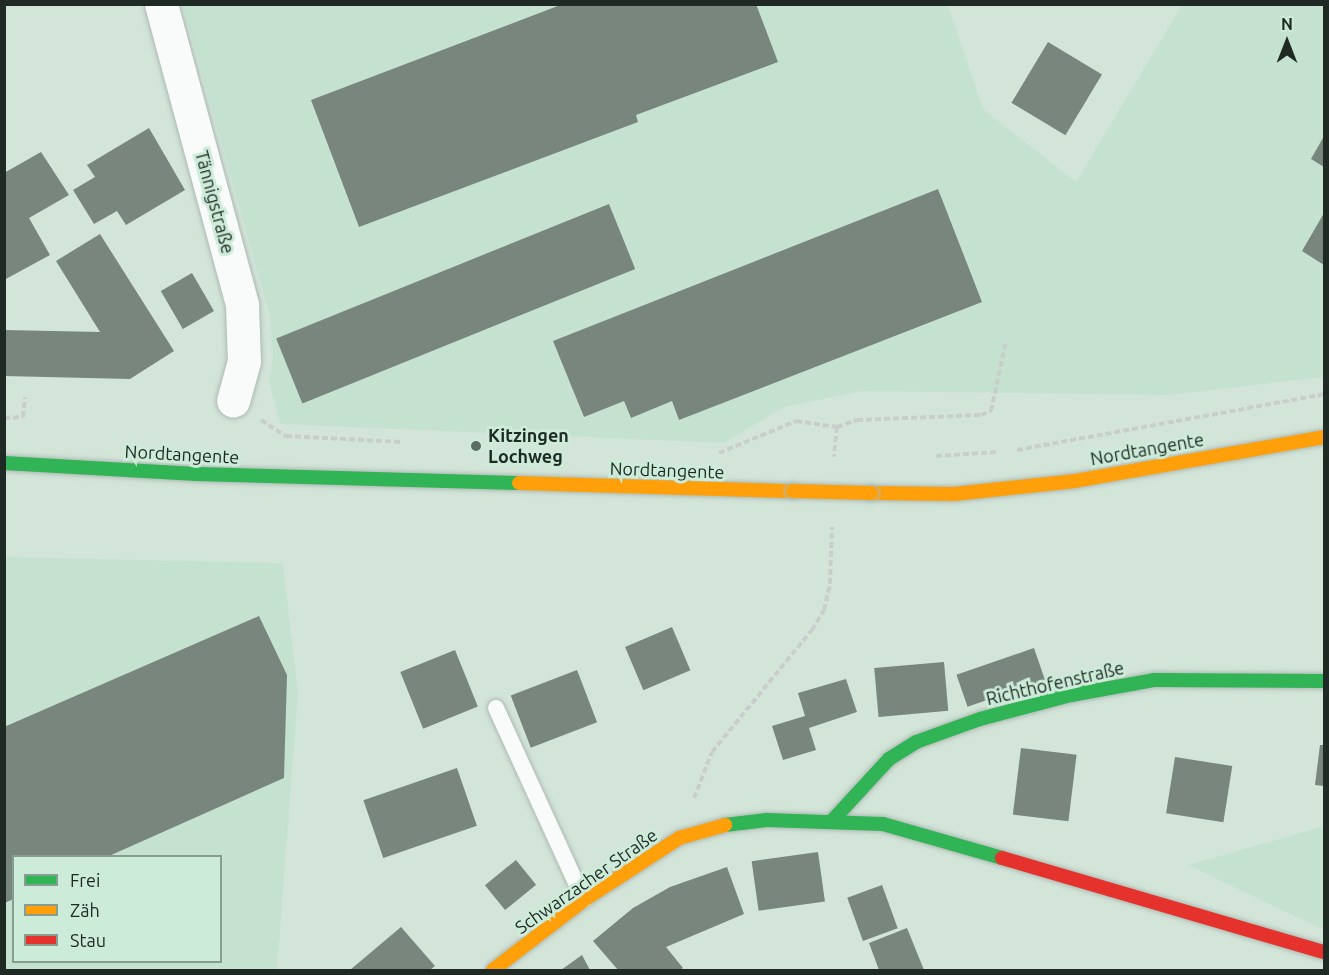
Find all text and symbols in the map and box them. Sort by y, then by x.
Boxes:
north arrow [1257,12,1317,72]
text: N [1281,15,1293,33]
street label: Tännigstraße [191,148,239,256]
place label: Kitzingen Lochweg [488,425,569,468]
street label: Nordtangente [1089,428,1205,470]
marker: Kitzingen Lochweg [469,439,483,453]
street label: Nordtangente [124,440,240,468]
street label: Nordtangente [609,457,725,483]
street label: Richthofenstraße [984,657,1126,709]
street label: Schwarzacher Straße [511,824,661,938]
legend [12,855,222,963]
text: Frei [70,870,100,890]
text: Zäh [70,900,100,920]
text: Stau [70,930,106,950]

